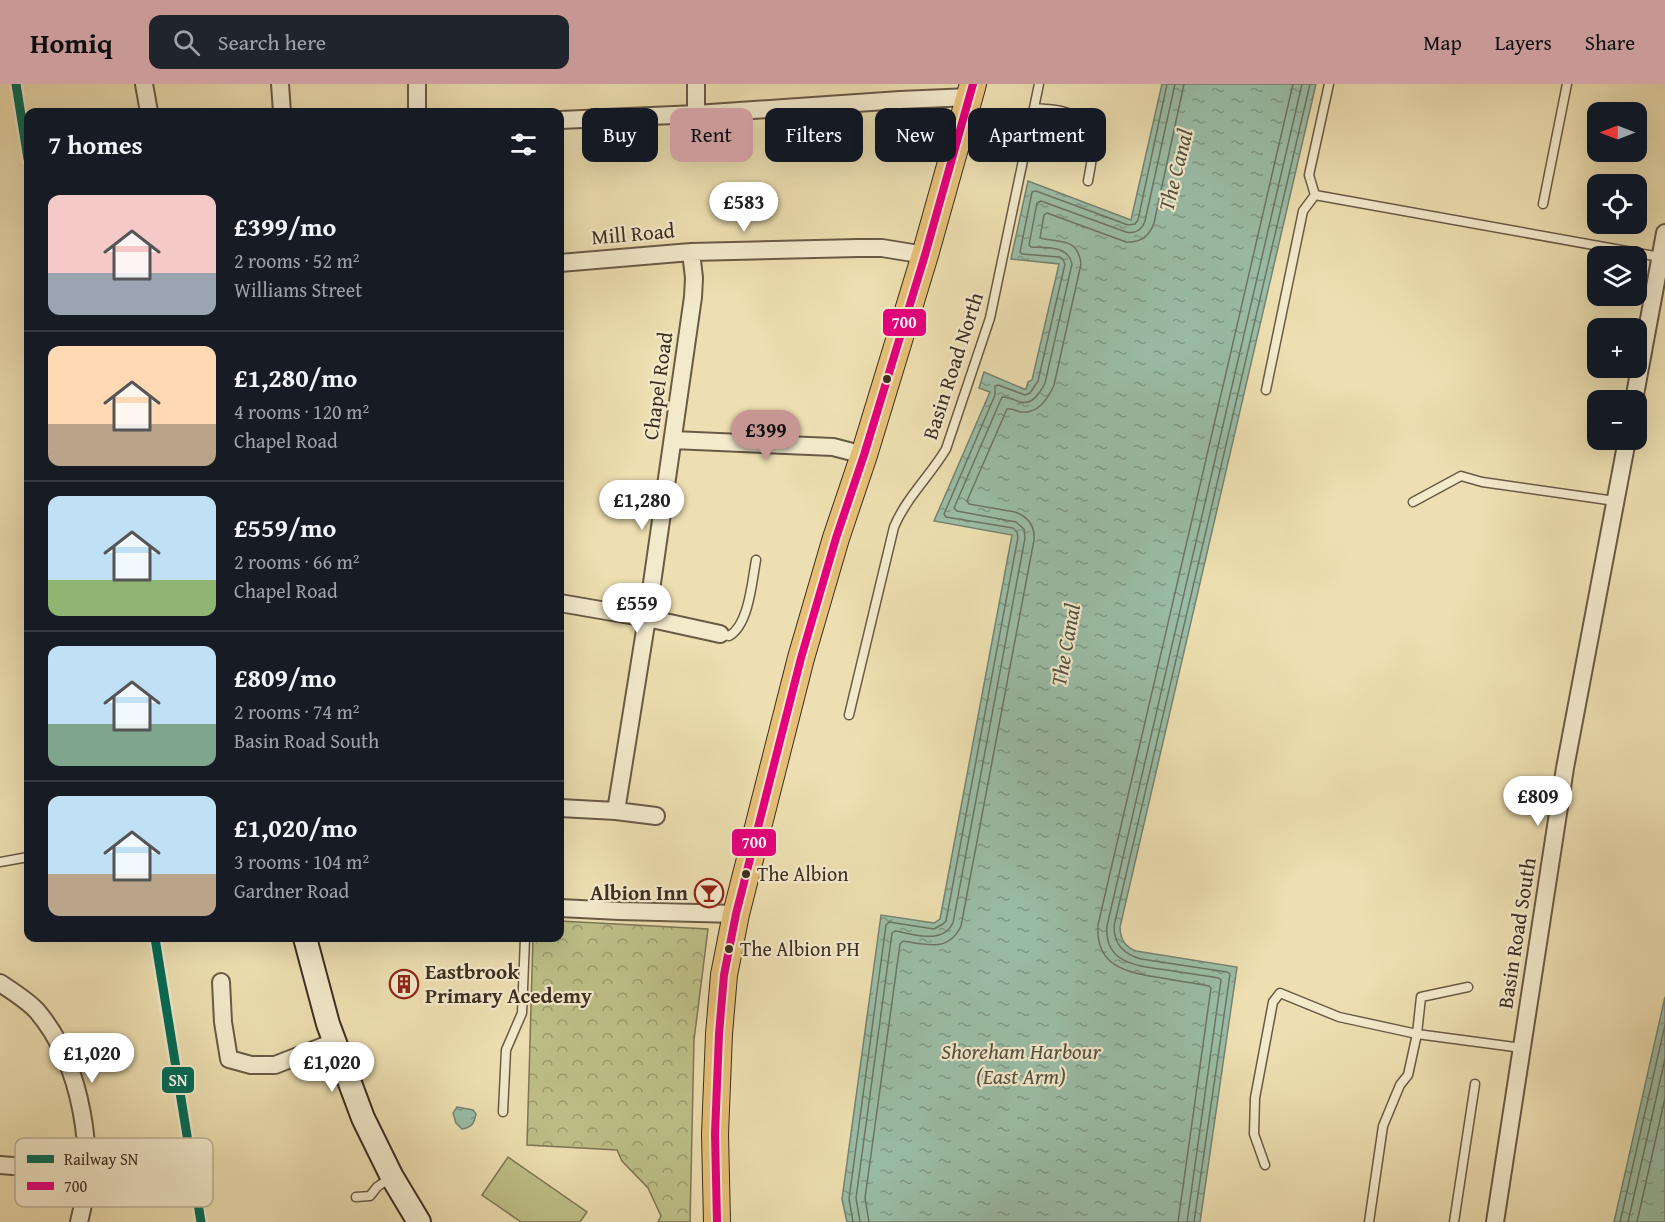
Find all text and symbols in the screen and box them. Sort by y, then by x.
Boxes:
search box [149,15,569,69]
text: Homiq [30,22,113,63]
icon: search [170,26,203,59]
text: Search here [218,26,326,58]
text: Map [1423,27,1462,58]
text: Layers [1495,27,1552,58]
text: Share [1585,27,1635,58]
north arrow [1587,102,1647,162]
map controls [1587,102,1647,450]
chip: Buy [582,108,658,162]
chip: Rent [670,108,753,162]
chip: Filters [765,108,863,162]
chip: New [875,108,956,162]
chip: Apartment [968,108,1106,162]
text: 7 homes [48,125,143,164]
water label: The Canal [1149,126,1201,214]
icon: filters [507,128,540,161]
button: locate [1587,174,1647,234]
pin: £583 [708,182,780,233]
text: £583 [723,187,765,216]
text: £399/mo [234,207,336,246]
street label: Mill Road [590,214,677,253]
icon: home [96,219,168,291]
text: 2 rooms · 52 m² [234,246,360,275]
button: layers [1587,246,1647,306]
text: Williams Street [234,275,362,304]
street label: Basin Road North [914,288,991,444]
line badge: 700 [882,308,927,337]
text: 700 [892,310,916,334]
button: + [1587,318,1647,378]
street label: Chapel Road [635,329,681,442]
text: £1,280/mo [234,358,357,397]
icon: home [96,370,168,442]
unlabelled marker [881,373,893,385]
button: − [1587,390,1647,450]
text: 4 rooms · 120 m² [234,397,369,426]
pin: £399 [730,410,802,461]
text: £399 [745,415,787,444]
text: Chapel Road [234,426,338,455]
pin: £1,280 [593,480,691,531]
text: £1,280 [613,485,671,514]
text: £559/mo [234,508,336,547]
icon: home [96,520,168,592]
text: 2 rooms · 66 m² [234,547,360,576]
text: Chapel Road [234,576,338,605]
pin: £559 [601,583,673,634]
text: £559 [616,588,658,617]
water label: The Canal [1042,601,1088,689]
text: £809/mo [234,658,336,697]
icon: home [96,670,168,742]
text: 2 rooms · 74 m² [234,697,360,726]
text: Basin Road South [234,726,379,755]
pin: £809 [1502,776,1574,827]
text: £809 [1517,781,1559,810]
text: £1,020/mo [234,808,357,847]
icon: home [96,820,168,892]
line badge: 700 [731,828,777,857]
text: 700 [742,830,766,854]
text: 3 rooms · 104 m² [234,847,369,876]
street label: Basin Road South [1489,855,1544,1011]
place label: The Albion [757,859,848,888]
marker: The Albion [740,868,752,880]
text: Gardner Road [234,876,349,905]
place label: Albion Inn [590,877,689,908]
bar icon: Albion Inn [693,877,725,909]
place label: The Albion PH [740,934,860,963]
marker: The Albion PH [723,943,735,955]
place label: Eastbrook Primary Acedemy [425,956,592,1011]
building icon: Eastbrook Primary Acedemy [388,968,420,1000]
pin: £1,020 [43,1033,141,1084]
water label: Shoreham Harbour (East Arm) [941,1035,1102,1092]
text: £1,020 [63,1038,121,1067]
pin: £1,020 [283,1042,381,1093]
text: £1,020 [303,1047,361,1076]
line badge: SN [161,1066,195,1094]
text: SN [168,1068,188,1092]
legend [15,1138,213,1207]
text: Railway SN [64,1147,139,1171]
text: 700 [64,1174,87,1198]

